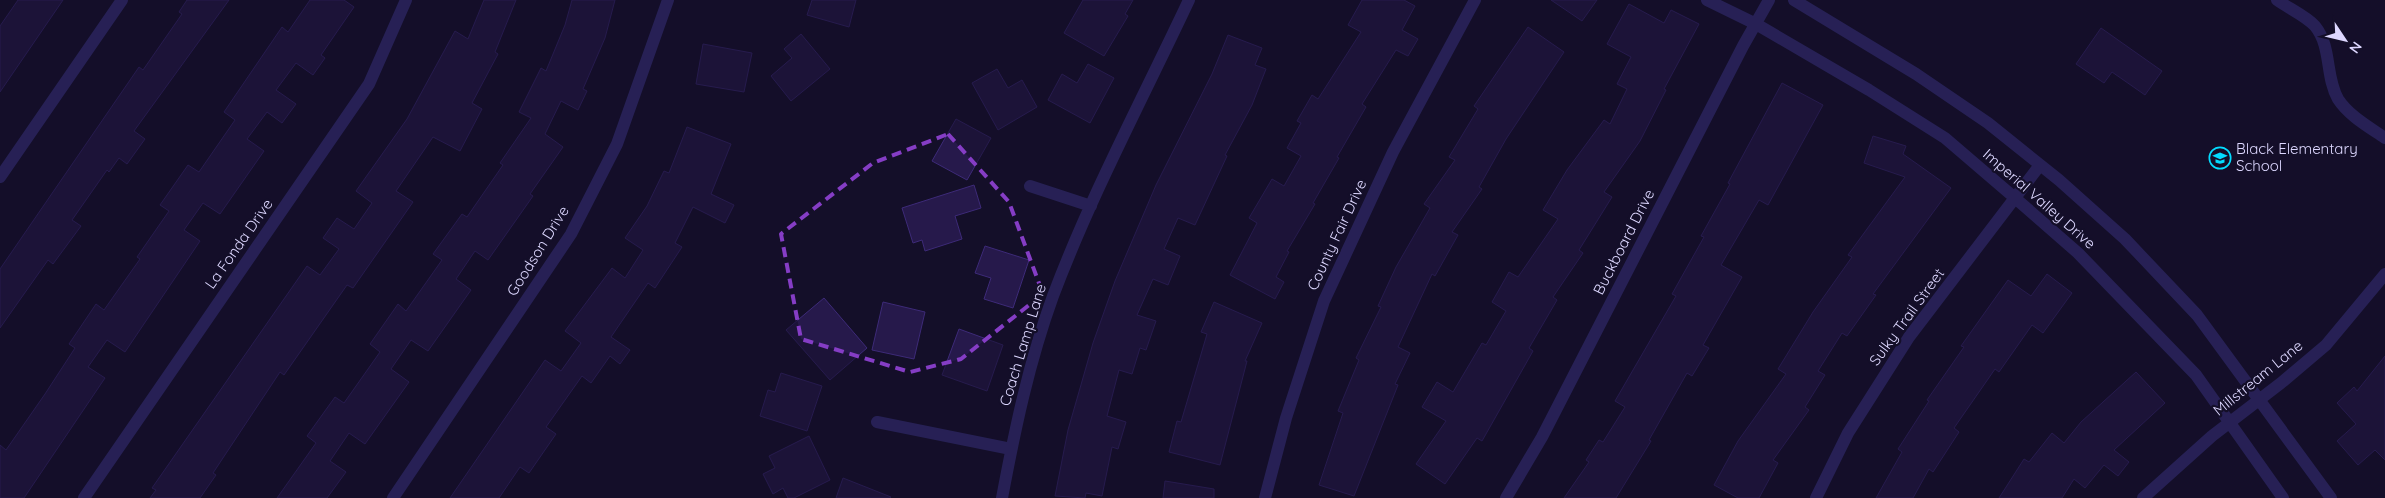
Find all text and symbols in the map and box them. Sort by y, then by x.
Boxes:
north arrow [2320,15,2370,65]
text: N [2345,38,2366,57]
place label: Black Elementary School [2236,139,2358,175]
street label: Imperial Valley Drive [1979,144,2100,253]
school or university icon: Black Elementary School [2208,146,2232,170]
street label: County Fair Drive [1303,176,1371,293]
street label: Buckboard Drive [1589,186,1658,298]
street label: La Fonda Drive [201,195,277,292]
street label: Goodson Drive [502,202,573,299]
street label: Sulky Trail Street [1865,264,1948,369]
street label: Coach Lamp Lane [995,282,1050,408]
street label: Millstream Lane [2209,336,2306,420]

